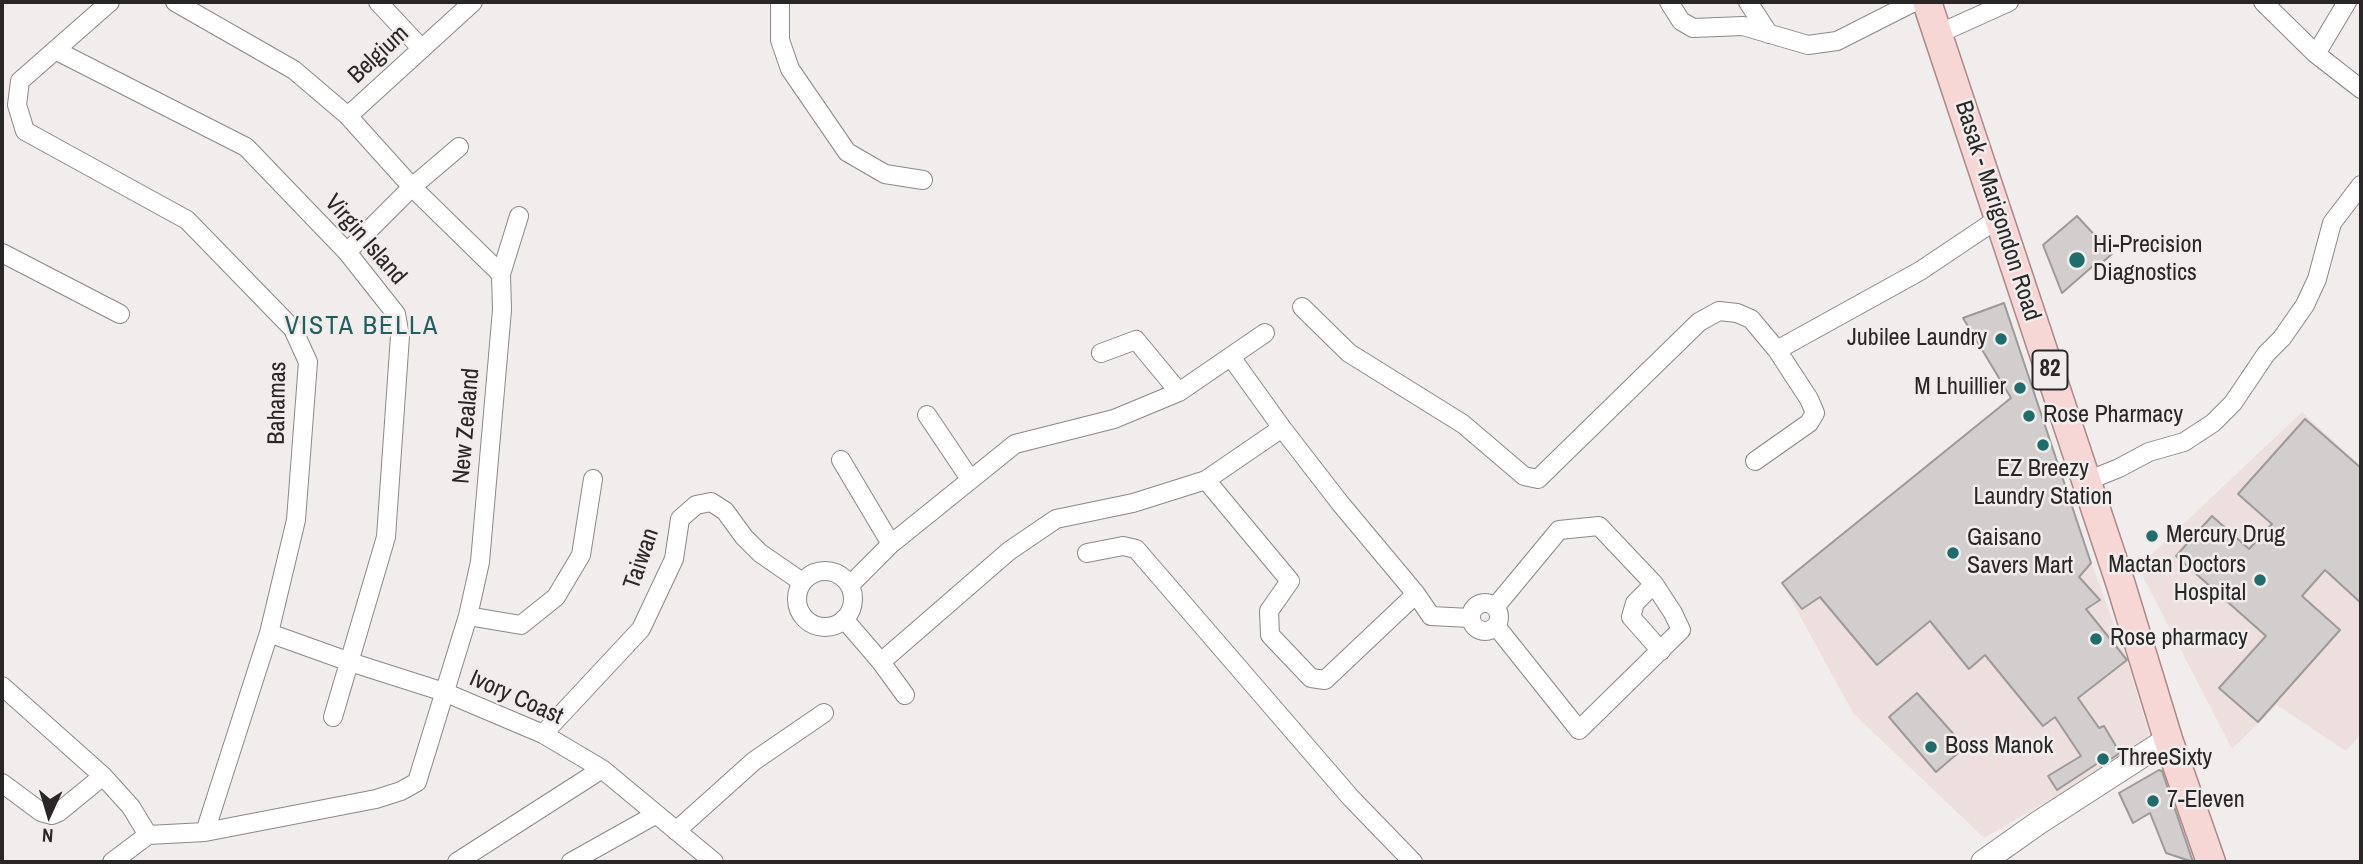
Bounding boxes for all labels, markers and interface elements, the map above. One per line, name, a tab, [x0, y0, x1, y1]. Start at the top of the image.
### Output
street label: Belgium	[343, 20, 415, 90]
street label: Basak - Marigondon Road	[1948, 97, 2046, 325]
street label: Virgin Island	[318, 189, 412, 291]
place label: Hi-Precision Diagnostics	[2093, 232, 2202, 288]
marker: Hi-Precision Diagnostics	[2067, 250, 2087, 270]
district label: VISTA BELLA	[286, 311, 438, 343]
place label: Jubilee Laundry	[1847, 325, 1987, 353]
marker: Jubilee Laundry	[1993, 331, 2009, 347]
road number: 82	[2032, 350, 2068, 390]
street label: Bahamas	[263, 361, 293, 445]
street label: New Zealand	[448, 367, 486, 485]
place label: M Lhuillier	[1914, 374, 2006, 402]
marker: M Lhuillier	[2012, 380, 2028, 396]
place label: Rose Pharmacy	[2043, 402, 2183, 430]
marker: Rose Pharmacy	[2021, 408, 2037, 424]
marker: EZ Breezy Laundry Station	[2035, 437, 2051, 453]
place label: EZ Breezy Laundry Station	[1974, 456, 2112, 512]
place label: Mercury Drug	[2166, 522, 2285, 550]
street label: Taiwan	[618, 525, 666, 593]
place label: Gaisano Savers Mart	[1967, 525, 2073, 581]
marker: Mercury Drug	[2144, 528, 2160, 544]
marker: Gaisano Savers Mart	[1945, 545, 1961, 561]
place label: Mactan Doctors Hospital	[2108, 552, 2246, 608]
marker: Mactan Doctors Hospital	[2252, 572, 2268, 588]
place label: Rose pharmacy	[2110, 625, 2248, 653]
marker: Rose pharmacy	[2088, 631, 2104, 647]
street label: Ivory Coast	[465, 665, 567, 731]
place label: Boss Manok	[1945, 733, 2053, 761]
marker: Boss Manok	[1923, 739, 1939, 755]
place label: ThreeSixty	[2117, 745, 2212, 773]
marker: ThreeSixty	[2095, 751, 2111, 767]
north arrow	[14, 780, 84, 850]
place label: 7-Eleven	[2167, 787, 2245, 815]
marker: 7-Eleven	[2145, 793, 2161, 809]
text: N	[41, 823, 54, 849]

